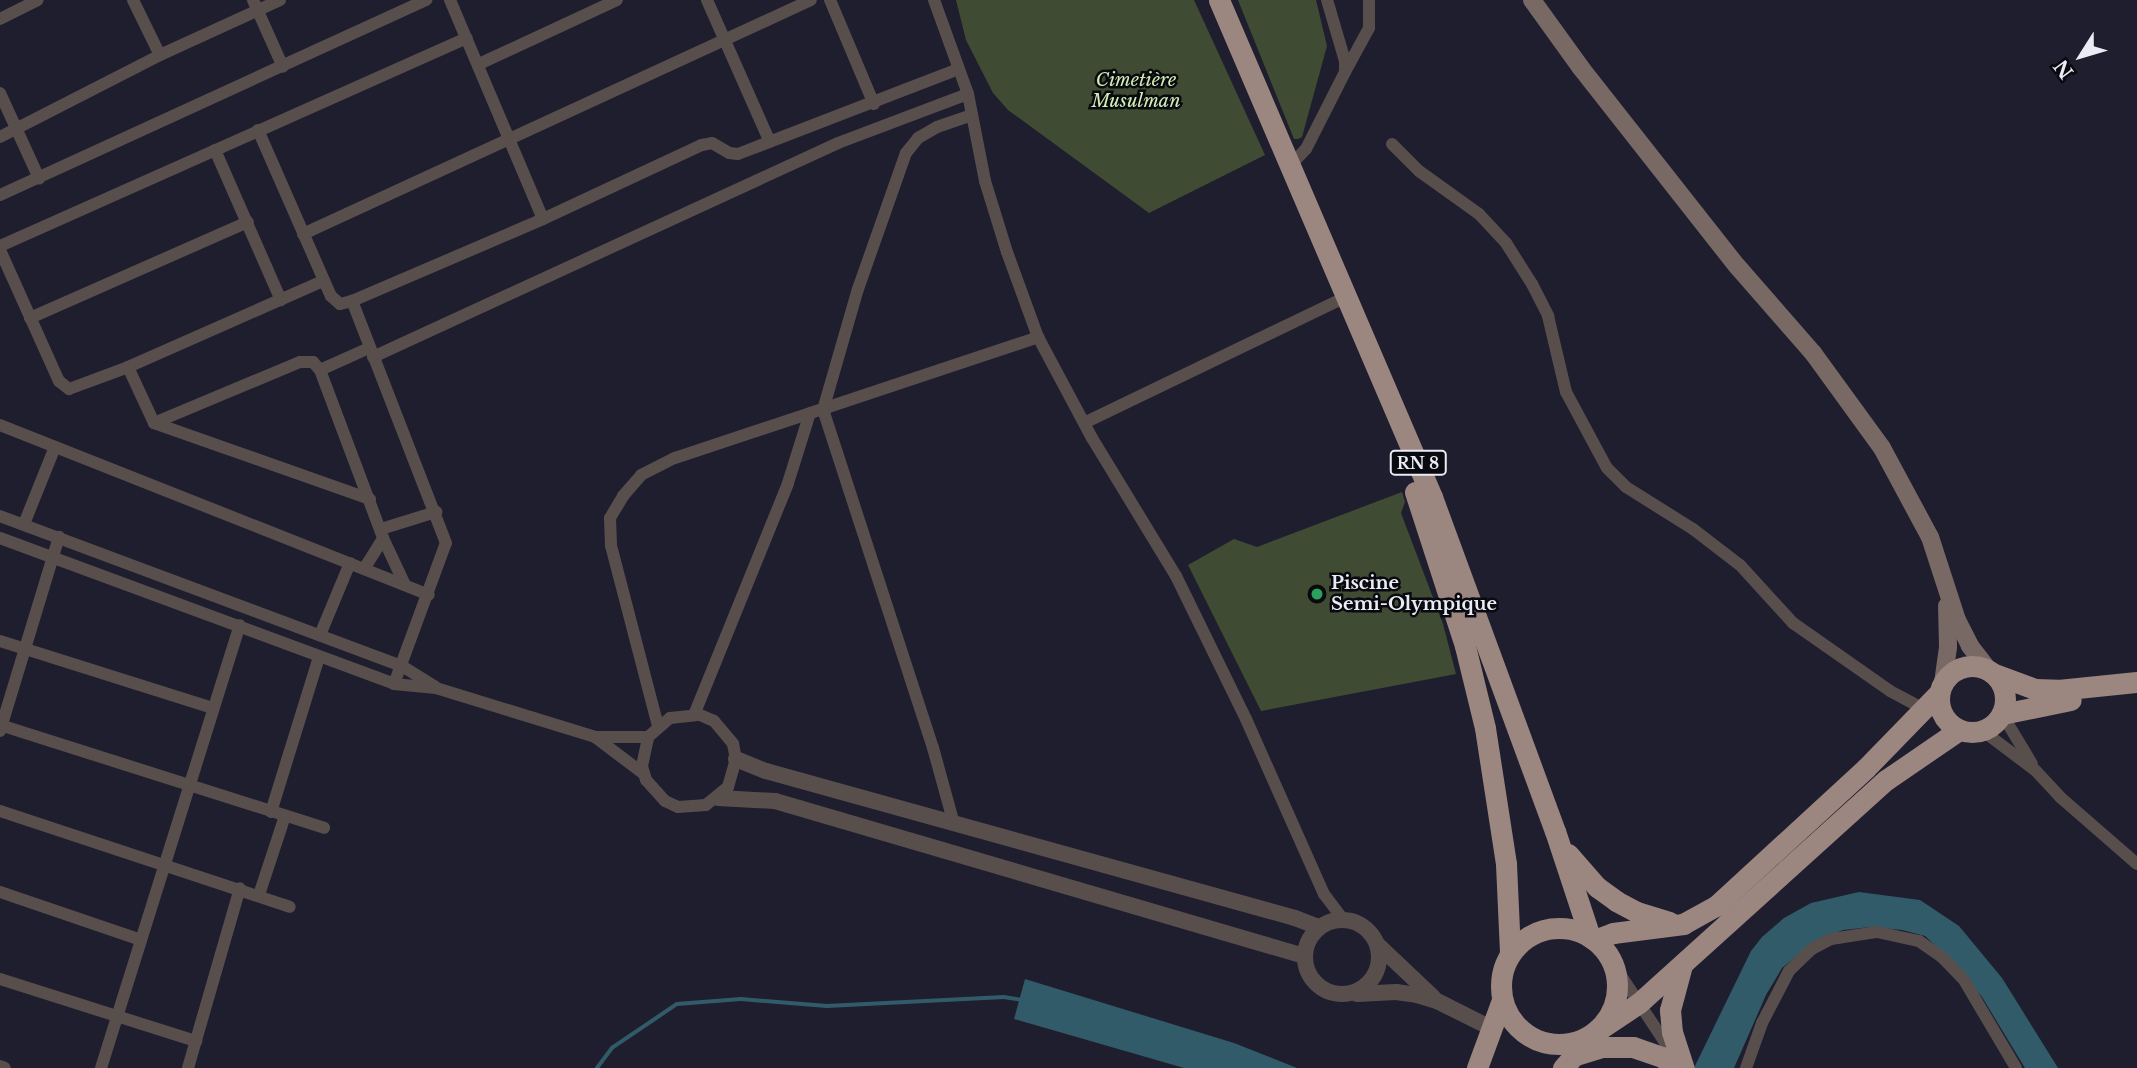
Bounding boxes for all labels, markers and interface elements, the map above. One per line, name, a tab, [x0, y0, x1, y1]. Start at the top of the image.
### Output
north arrow	[2046, 21, 2116, 91]
text: N	[2049, 55, 2078, 83]
park label: Cimetière Musulman	[1092, 70, 1180, 112]
road number: RN 8	[1388, 450, 1448, 476]
place label: Piscine Semi-Olympique	[1331, 573, 1497, 616]
marker: Piscine Semi-Olympique	[1309, 586, 1325, 602]

